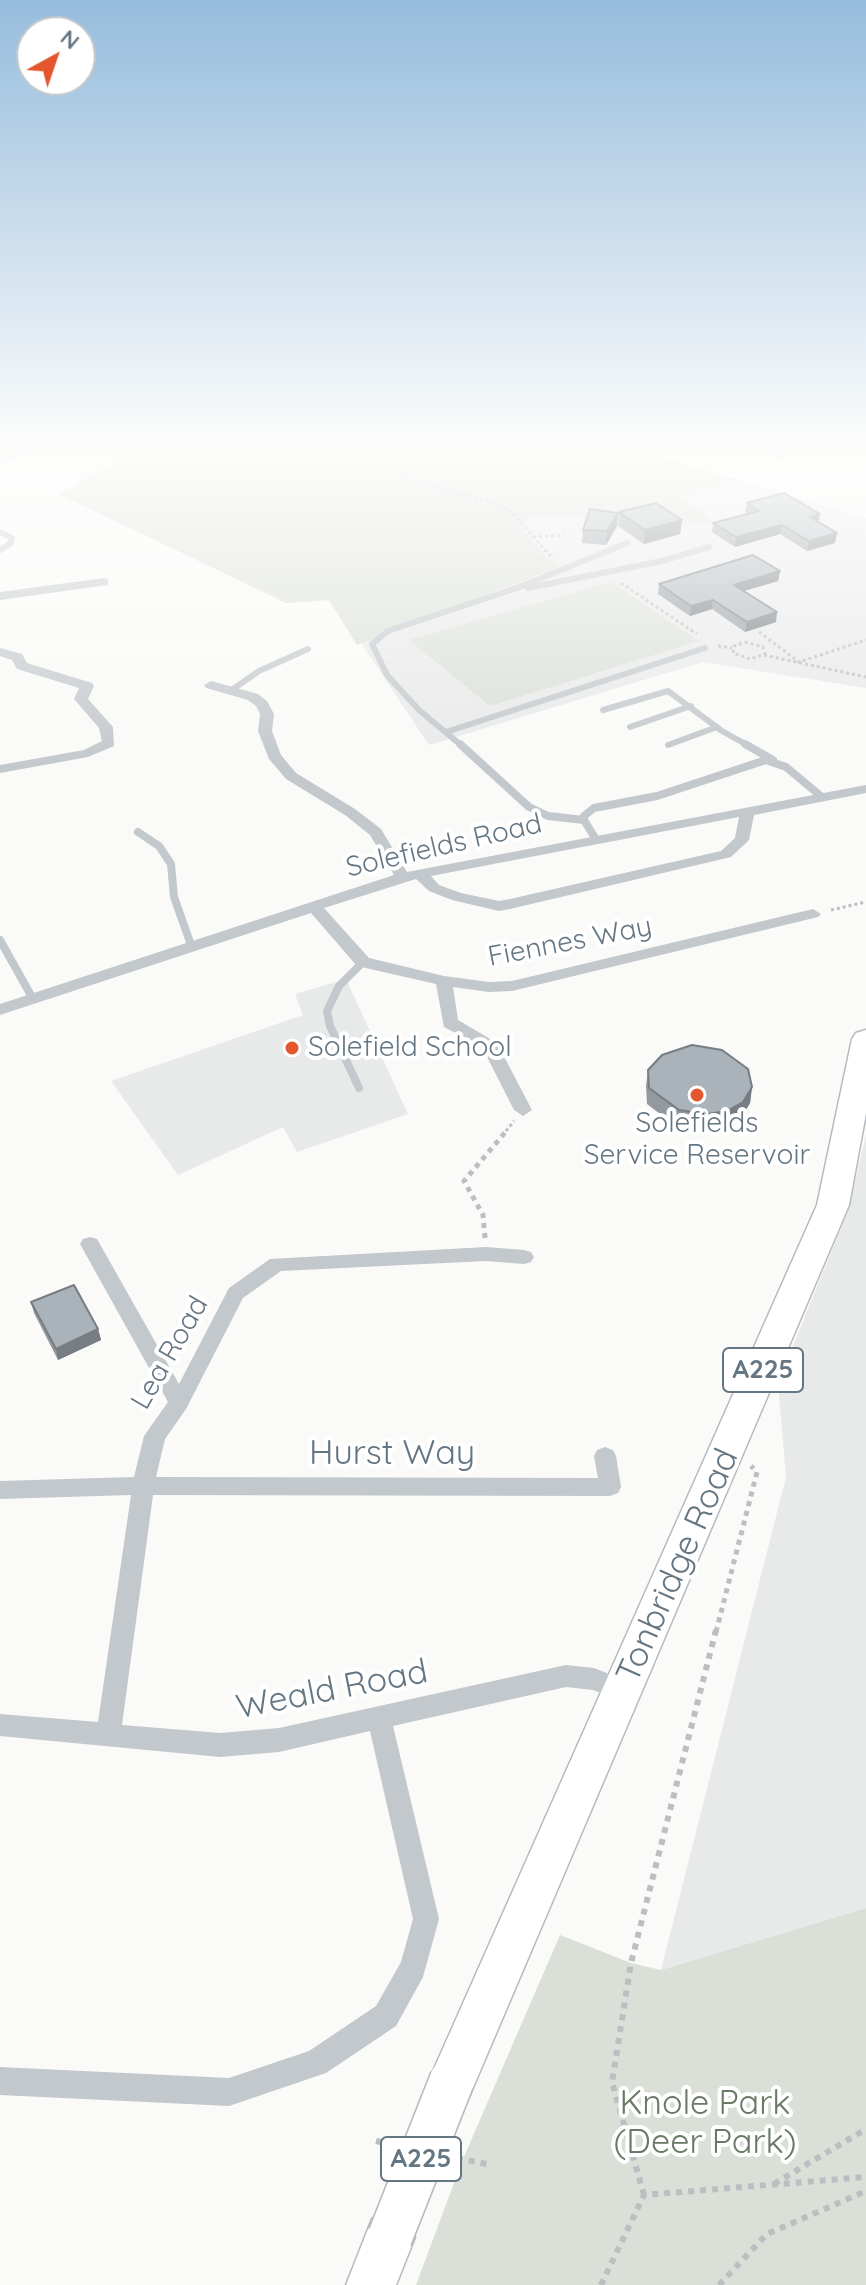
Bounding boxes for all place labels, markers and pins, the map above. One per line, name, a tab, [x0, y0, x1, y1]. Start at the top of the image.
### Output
place label: Solefield School	[308, 1031, 512, 1065]
marker: Solefield School	[283, 1039, 301, 1057]
marker: Solefields Service Reservoir	[688, 1086, 706, 1104]
place label: Solefields Service Reservoir	[584, 1107, 810, 1173]

